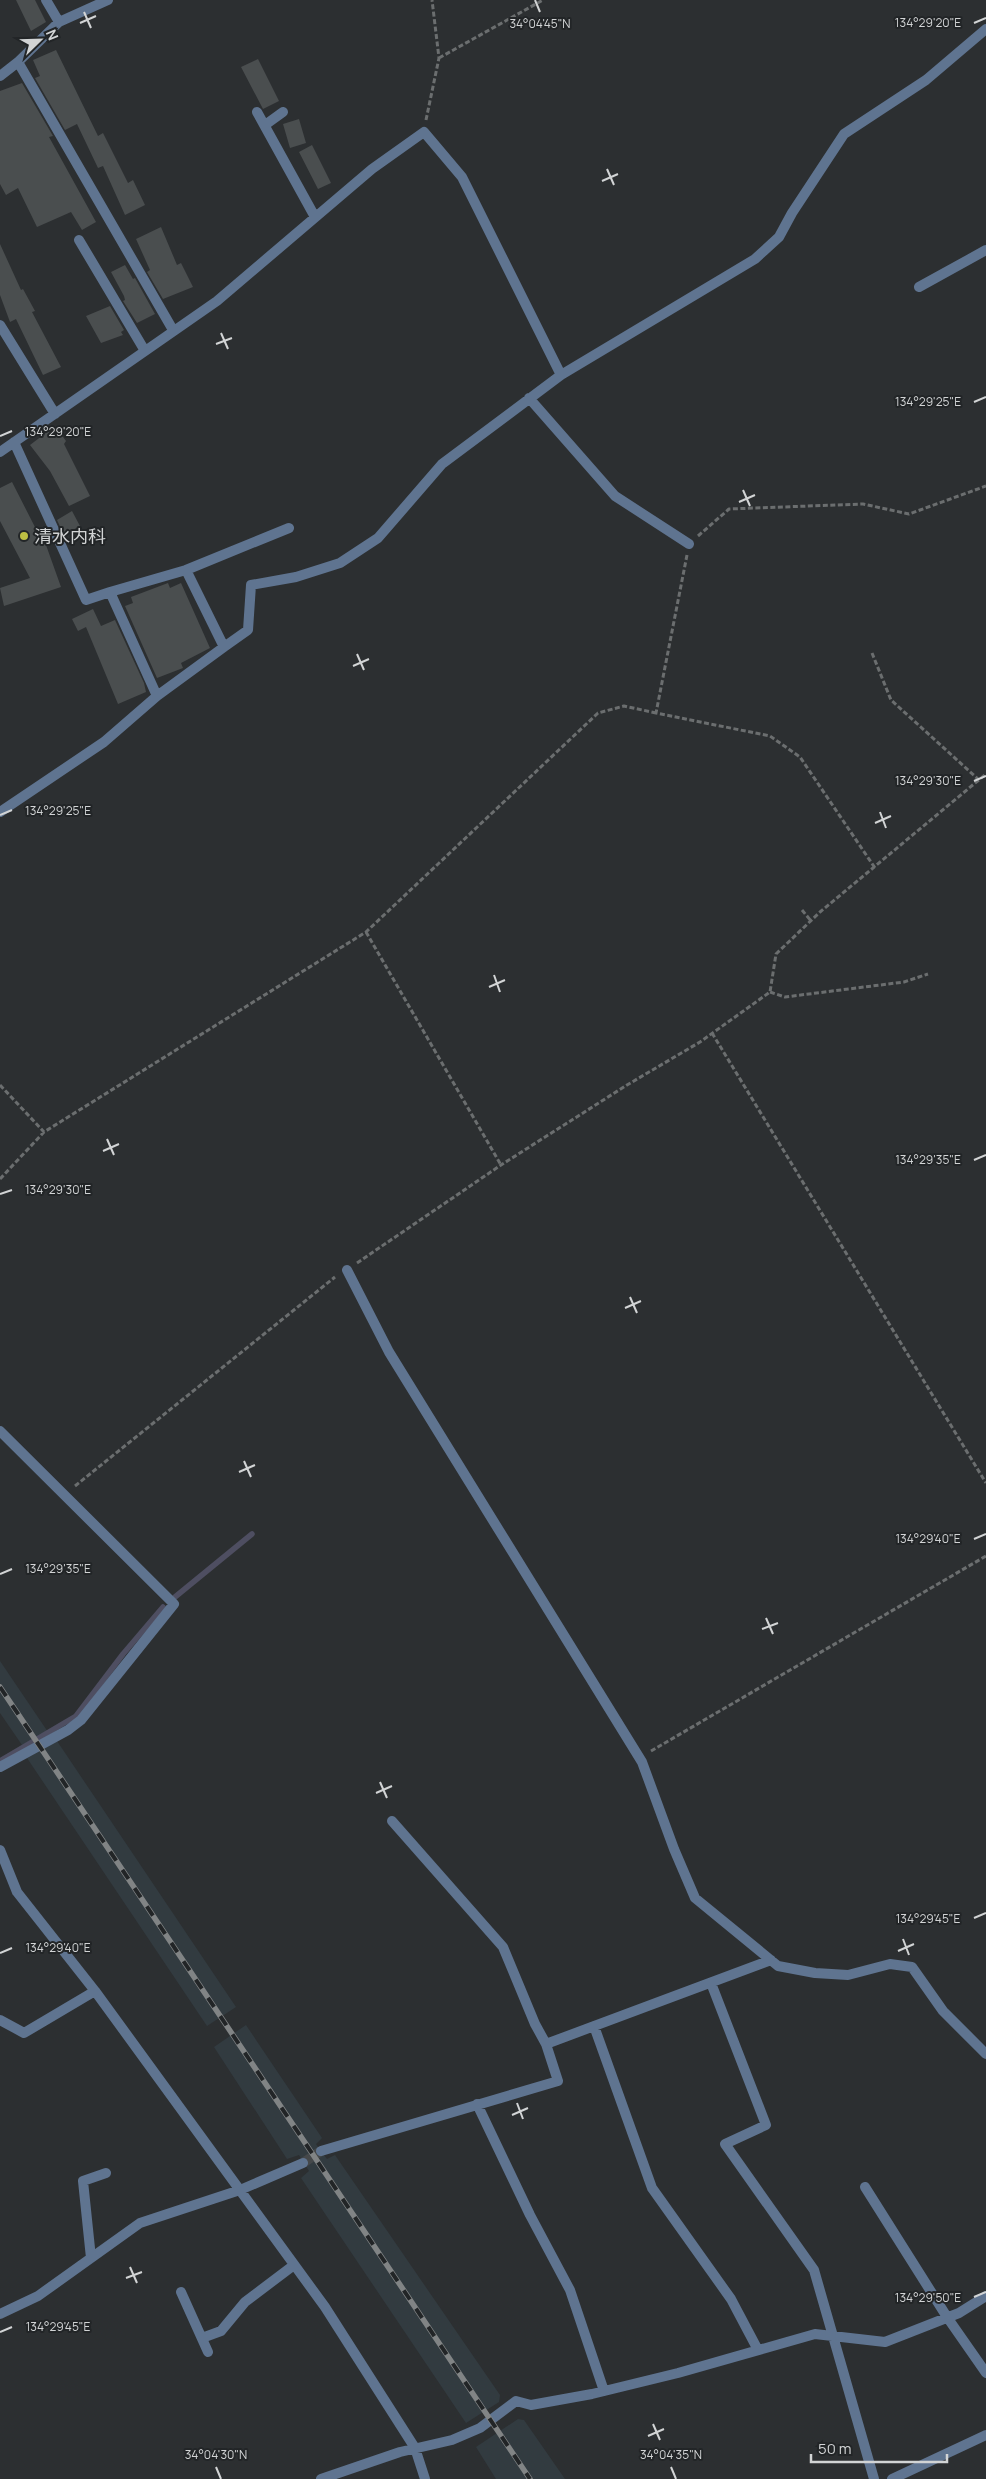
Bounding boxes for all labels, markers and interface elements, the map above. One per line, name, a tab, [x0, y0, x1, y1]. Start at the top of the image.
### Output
text: 134°29'20"E	[895, 14, 961, 31]
north arrow	[15, 15, 65, 65]
text: 34°04'45"N	[509, 15, 571, 32]
text: N	[42, 26, 63, 43]
text: 134°29'25"E	[895, 393, 961, 410]
text: 134°29'20"E	[25, 423, 91, 440]
place label: 清水内科	[34, 524, 106, 548]
marker: 清水内科	[18, 530, 30, 542]
text: 134°29'30"E	[895, 772, 961, 789]
text: 134°29'25"E	[25, 802, 91, 819]
text: 134°29'35"E	[895, 1151, 961, 1168]
text: 134°29'30"E	[25, 1181, 91, 1198]
text: 134°29'40"E	[895, 1530, 961, 1547]
text: 134°29'35"E	[25, 1560, 91, 1577]
text: 134°29'45"E	[896, 1910, 961, 1927]
text: 134°29'40"E	[25, 1939, 91, 1956]
text: 134°29'50"E	[895, 2289, 961, 2306]
text: 134°29'45"E	[26, 2318, 91, 2335]
scale bar	[811, 2432, 947, 2464]
text: 50 m	[818, 2438, 852, 2459]
text: 34°04'30"N	[185, 2446, 247, 2463]
text: 34°04'35"N	[640, 2446, 702, 2463]

